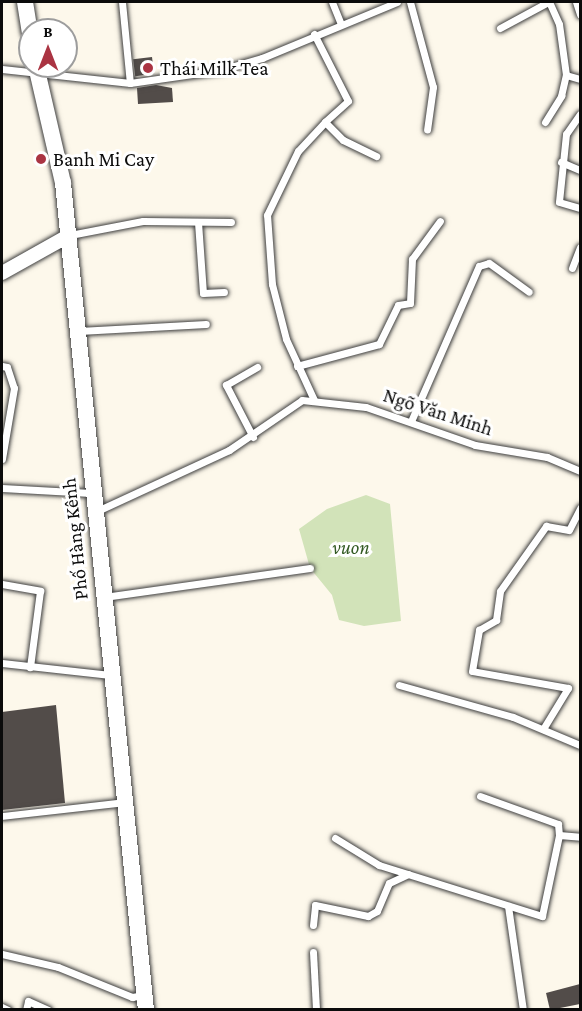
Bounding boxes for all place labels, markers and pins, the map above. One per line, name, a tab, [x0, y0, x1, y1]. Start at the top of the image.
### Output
place label: Thái Milk Tea	[160, 56, 268, 80]
marker: Thái Milk Tea	[141, 61, 155, 75]
place label: Banh Mi Cay	[53, 147, 154, 171]
marker: Banh Mi Cay	[34, 152, 48, 166]

